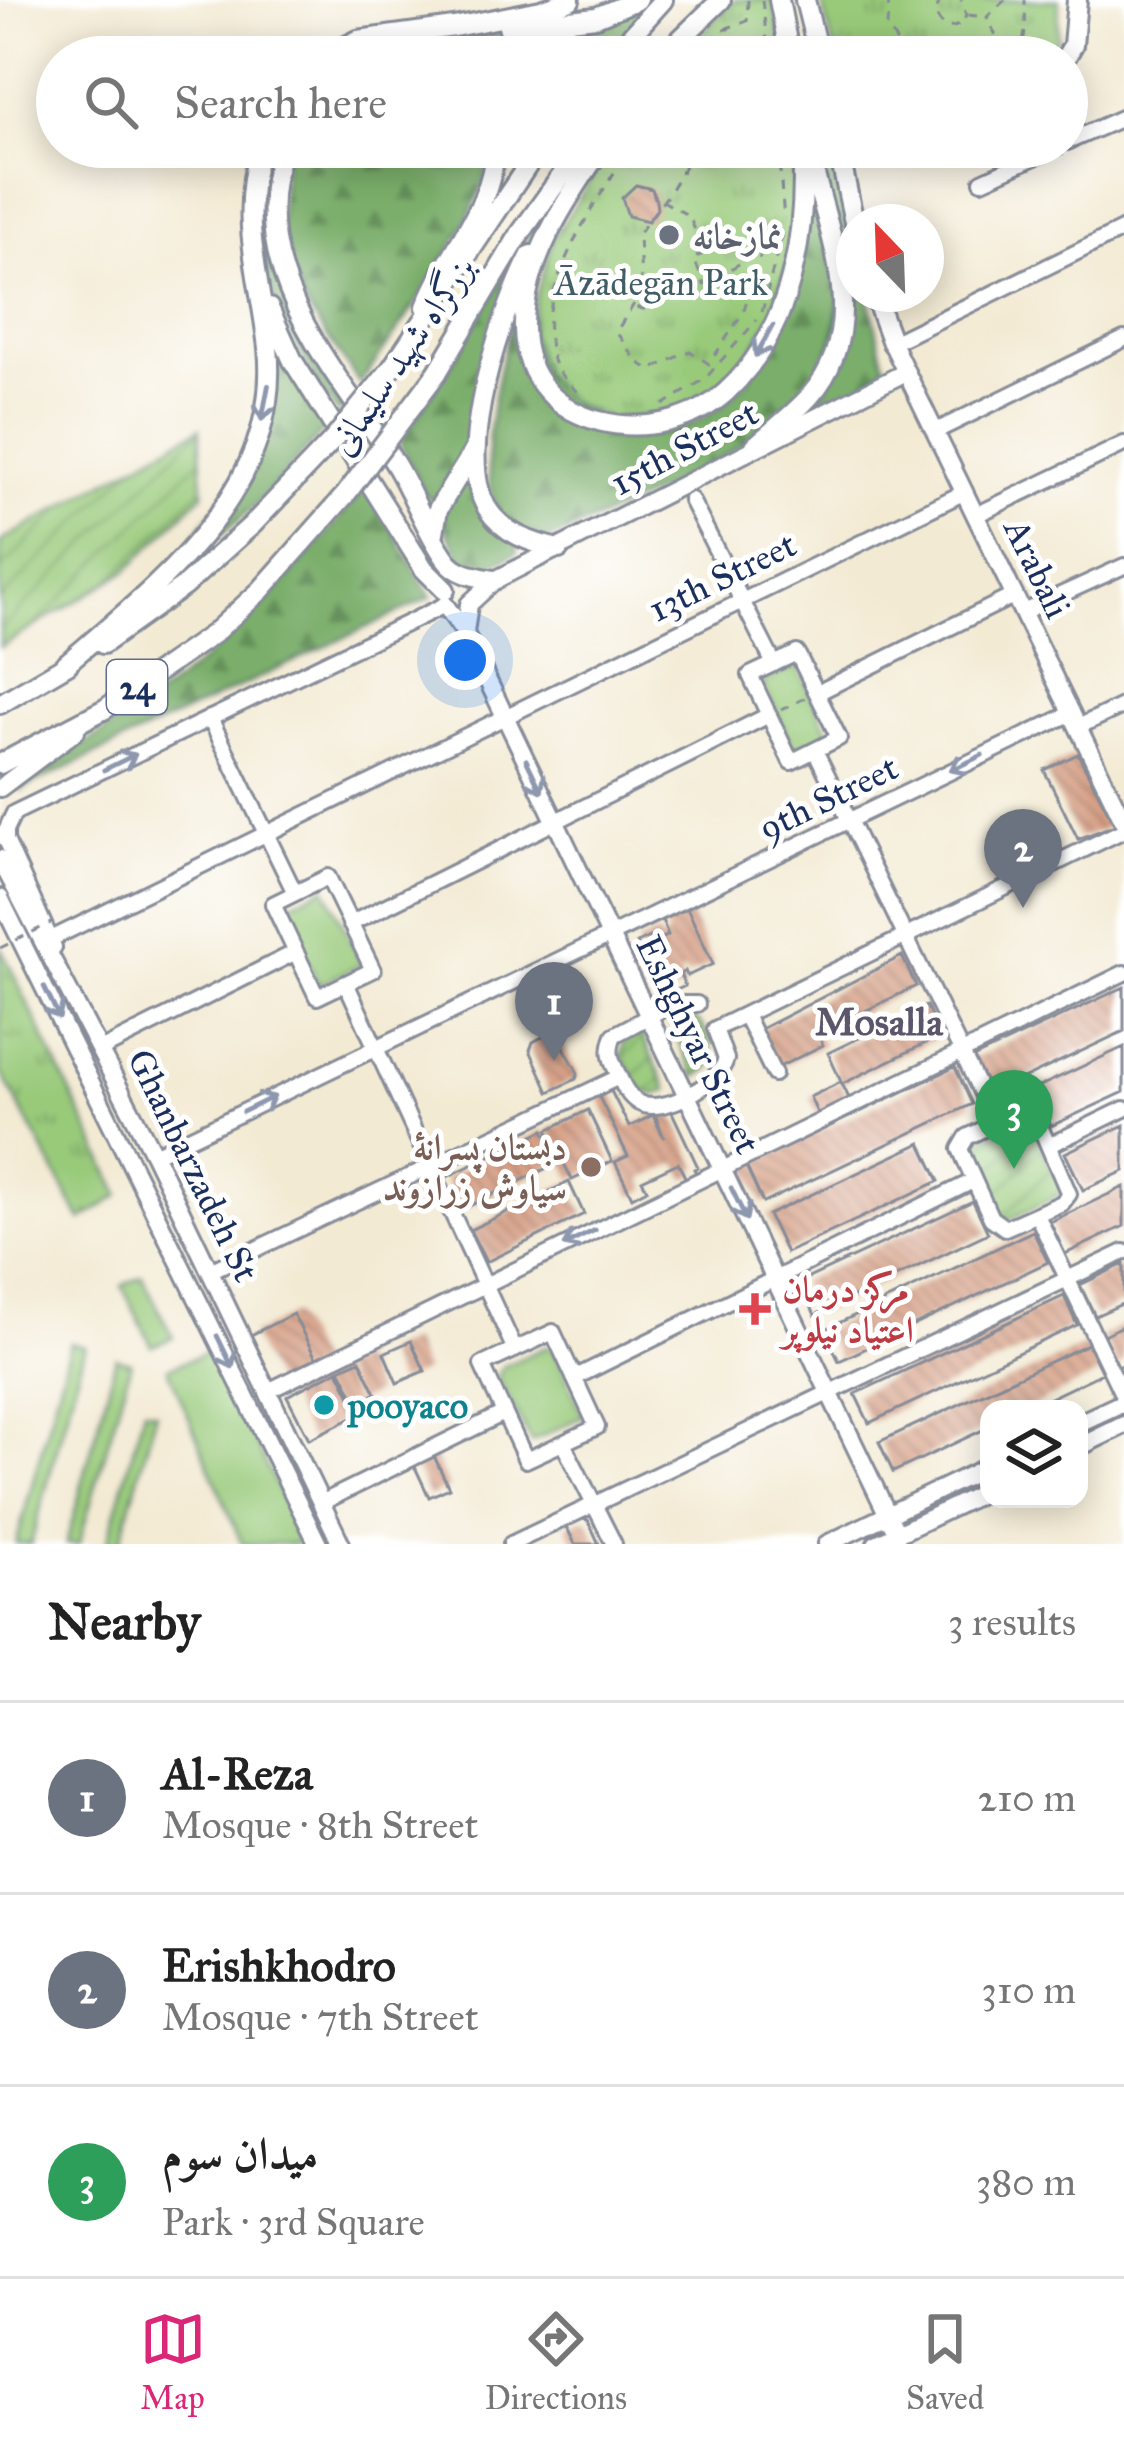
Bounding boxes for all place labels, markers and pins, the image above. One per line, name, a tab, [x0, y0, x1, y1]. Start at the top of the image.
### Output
place label: نمازخانه	[693, 214, 782, 258]
marker: نمازخانه	[656, 222, 682, 248]
pin: 2	[984, 809, 1062, 908]
pin: 1	[515, 962, 593, 1061]
pin: 3	[975, 1070, 1053, 1169]
place label: دبستان پسرانهٔ سیاوش زرازوند	[383, 1125, 567, 1210]
marker: دبستان پسرانهٔ سیاوش زرازوند	[578, 1154, 604, 1180]
place label: مرکز درمان اعتیاد نیلوپر	[778, 1267, 914, 1354]
marker: مرکز درمان اعتیاد نیلوپر	[739, 1293, 771, 1325]
place label: pooyaco	[346, 1384, 468, 1428]
marker: pooyaco	[311, 1392, 337, 1418]

